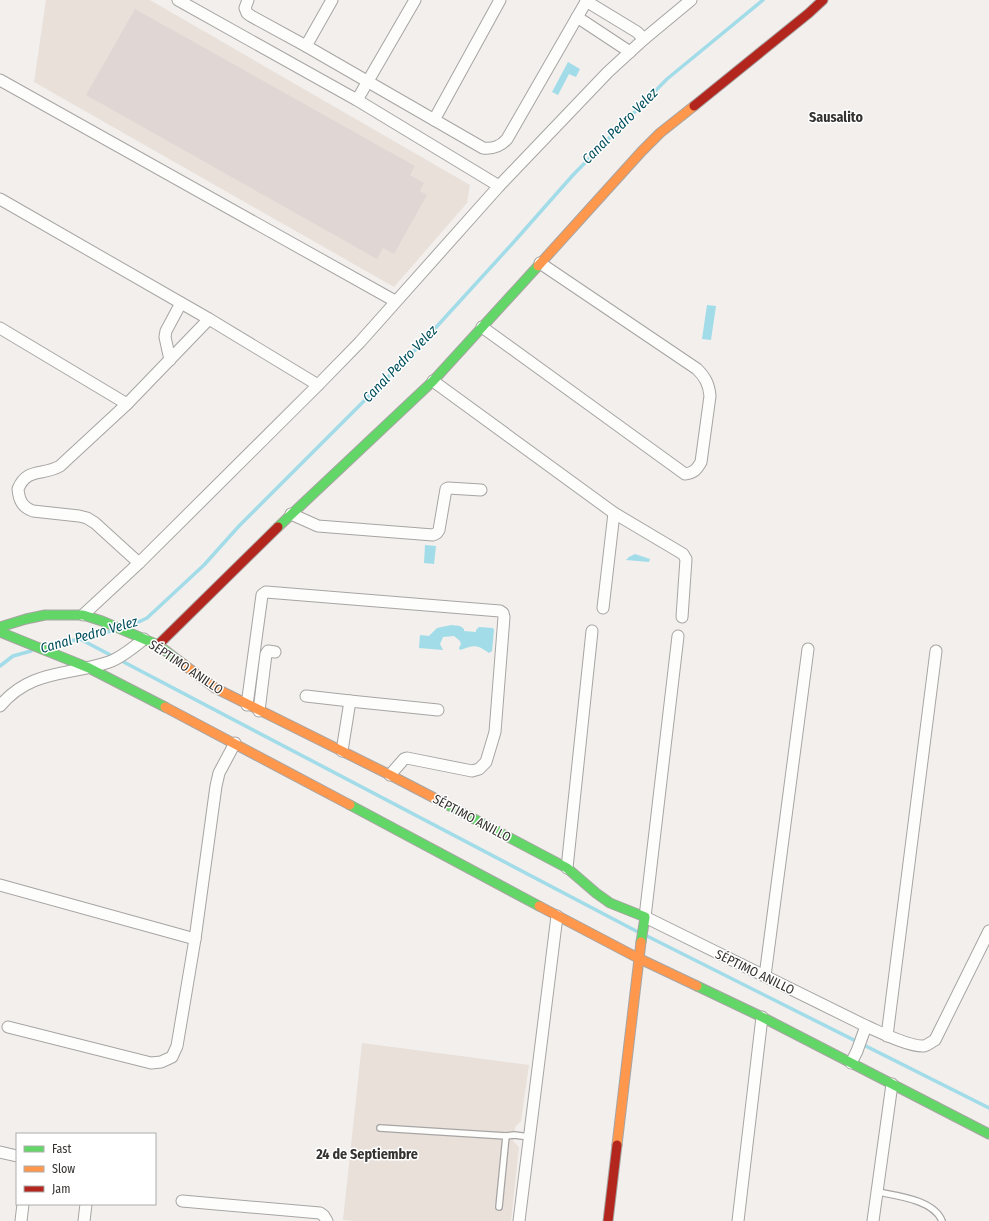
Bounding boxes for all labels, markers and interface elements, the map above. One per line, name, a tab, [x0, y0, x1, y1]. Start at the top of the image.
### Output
water label: Canal Pedro Velez	[579, 84, 662, 167]
district label: Sausalito	[809, 109, 864, 126]
water label: Canal Pedro Velez	[359, 322, 441, 406]
water label: Canal Pedro Velez	[38, 613, 140, 657]
street label: SÉPTIMO ANILLO	[146, 637, 226, 697]
street label: SÉPTIMO ANILLO	[430, 791, 514, 845]
street label: SÉPTIMO ANILLO	[713, 946, 797, 998]
legend	[16, 1133, 156, 1205]
text: Fast	[52, 1142, 71, 1156]
district label: 24 de Septiembre	[315, 1146, 418, 1163]
text: Slow	[52, 1162, 75, 1176]
text: Jam	[52, 1182, 70, 1196]

